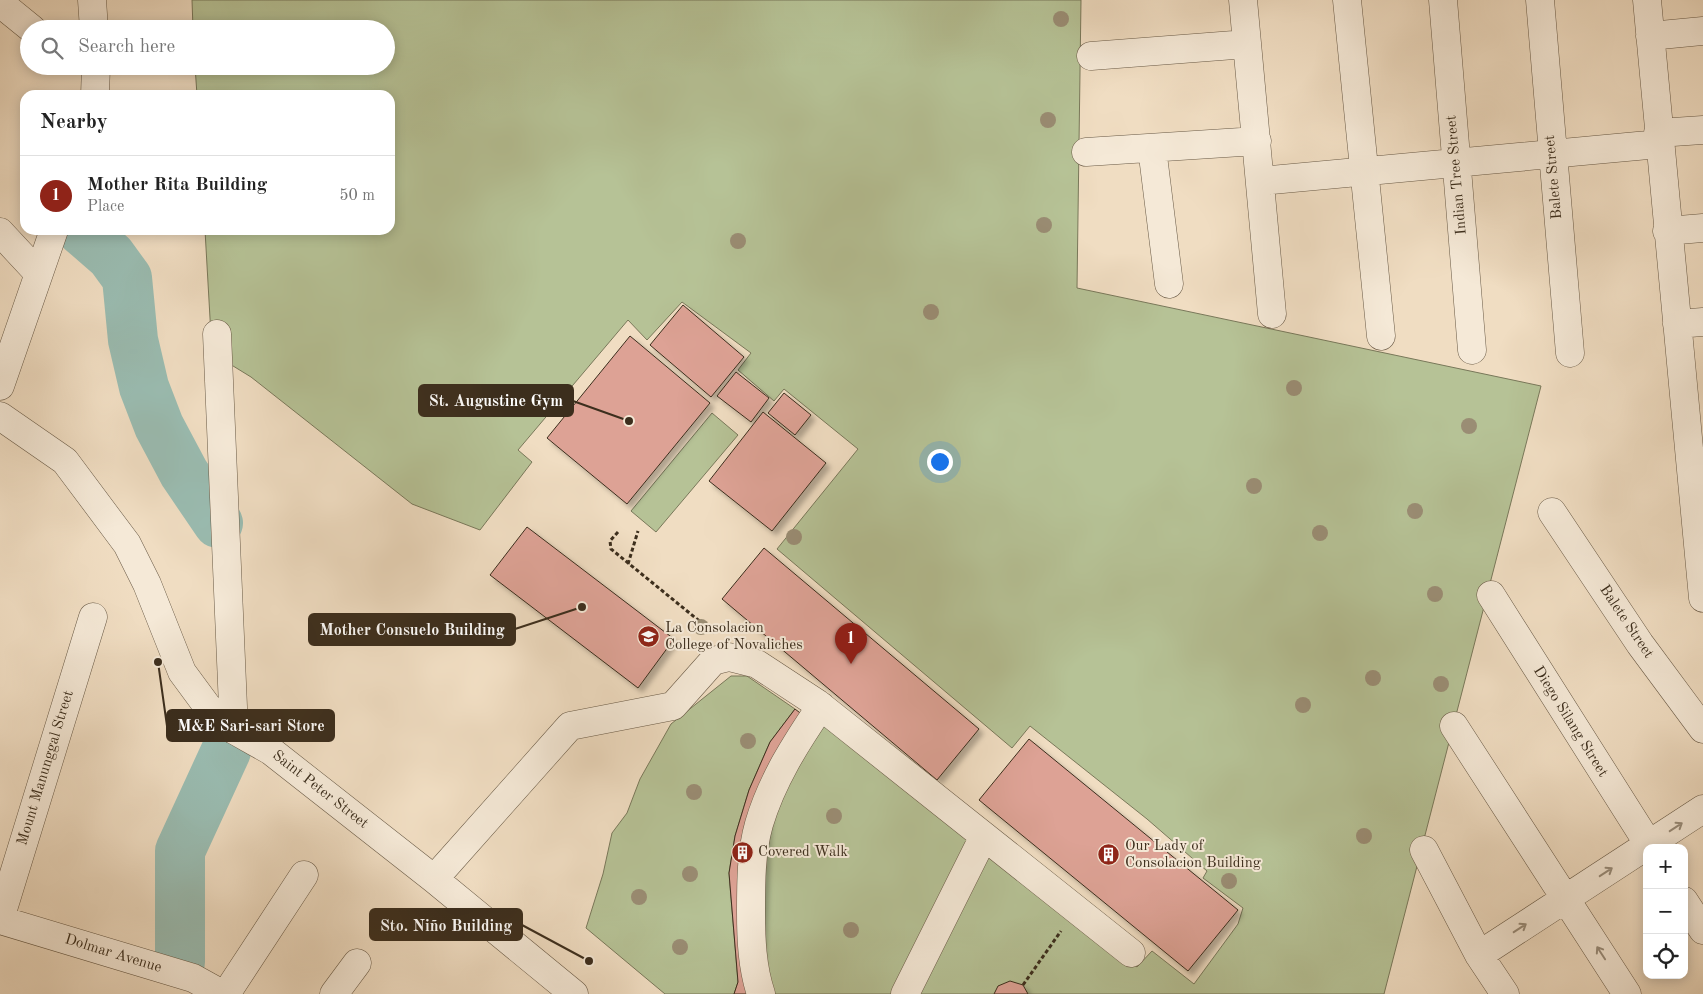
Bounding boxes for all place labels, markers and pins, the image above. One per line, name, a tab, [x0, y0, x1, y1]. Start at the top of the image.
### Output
callout: St. Augustine Gym	[419, 385, 573, 416]
callout: Mother Consuelo Building	[309, 614, 515, 645]
place label: La Consolacion College of Novaliches	[665, 621, 803, 653]
pin: 1	[835, 623, 867, 664]
school or university icon: La Consolacion College of Novaliches	[637, 625, 661, 649]
callout: M&E Sari-sari Store	[167, 710, 334, 741]
place label: Our Lady of Consolacion Building	[1125, 839, 1261, 871]
building icon: Covered Walk	[730, 840, 754, 864]
building icon: Our Lady of Consolacion Building	[1097, 843, 1121, 867]
place label: Covered Walk	[758, 845, 848, 860]
callout: Sto. Niño Building	[370, 909, 522, 940]

